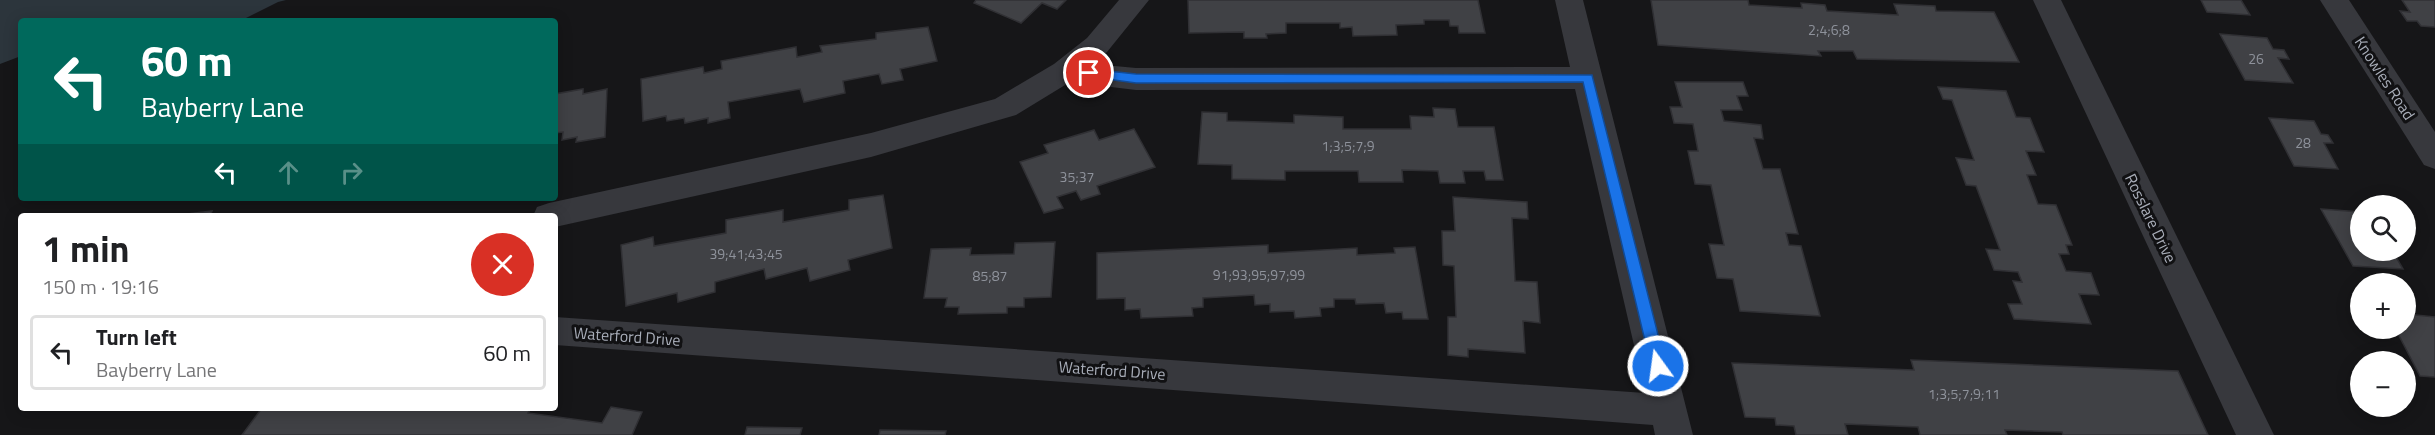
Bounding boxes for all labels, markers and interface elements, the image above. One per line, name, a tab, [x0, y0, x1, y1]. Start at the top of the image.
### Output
house number: 2;4;6;8	[1808, 19, 1850, 40]
text: 60 m	[141, 28, 233, 92]
street label: Knowles Road	[2349, 31, 2421, 125]
icon: left	[42, 42, 120, 120]
pin	[1063, 47, 1114, 98]
house number: 26	[2248, 48, 2264, 69]
icon: arrive	[1072, 56, 1105, 89]
text: Bayberry Lane	[141, 86, 304, 127]
house number: 28	[2295, 132, 2311, 153]
house number: 1;3;5;7;9	[1321, 135, 1375, 156]
icon: left	[209, 156, 242, 189]
icon: ahead	[272, 156, 305, 189]
icon: right	[335, 156, 368, 189]
house number: 35;37	[1060, 166, 1094, 187]
street label: Rosslare Drive	[2119, 169, 2183, 267]
map controls	[2350, 195, 2416, 417]
button: search	[2350, 195, 2416, 261]
text: 1 min	[42, 221, 129, 276]
button: close	[471, 233, 534, 296]
house number: 39;41;43;45	[709, 243, 783, 264]
house number: 91;93;95;97;99	[1213, 264, 1305, 285]
house number: 85;87	[973, 265, 1007, 286]
text: 150 m · 19:16	[42, 271, 159, 302]
button: +	[2350, 273, 2416, 339]
text: Turn left	[96, 320, 177, 354]
street label: Waterford Drive	[573, 320, 681, 352]
position arrow	[1626, 334, 1690, 398]
icon: left	[45, 336, 78, 369]
text: 60 m	[483, 336, 531, 370]
button: −	[2350, 351, 2416, 417]
text: Bayberry Lane	[96, 354, 217, 385]
street label: Waterford Drive	[1058, 354, 1166, 386]
house number: 1;3;5;7;9;11	[1928, 383, 2000, 404]

